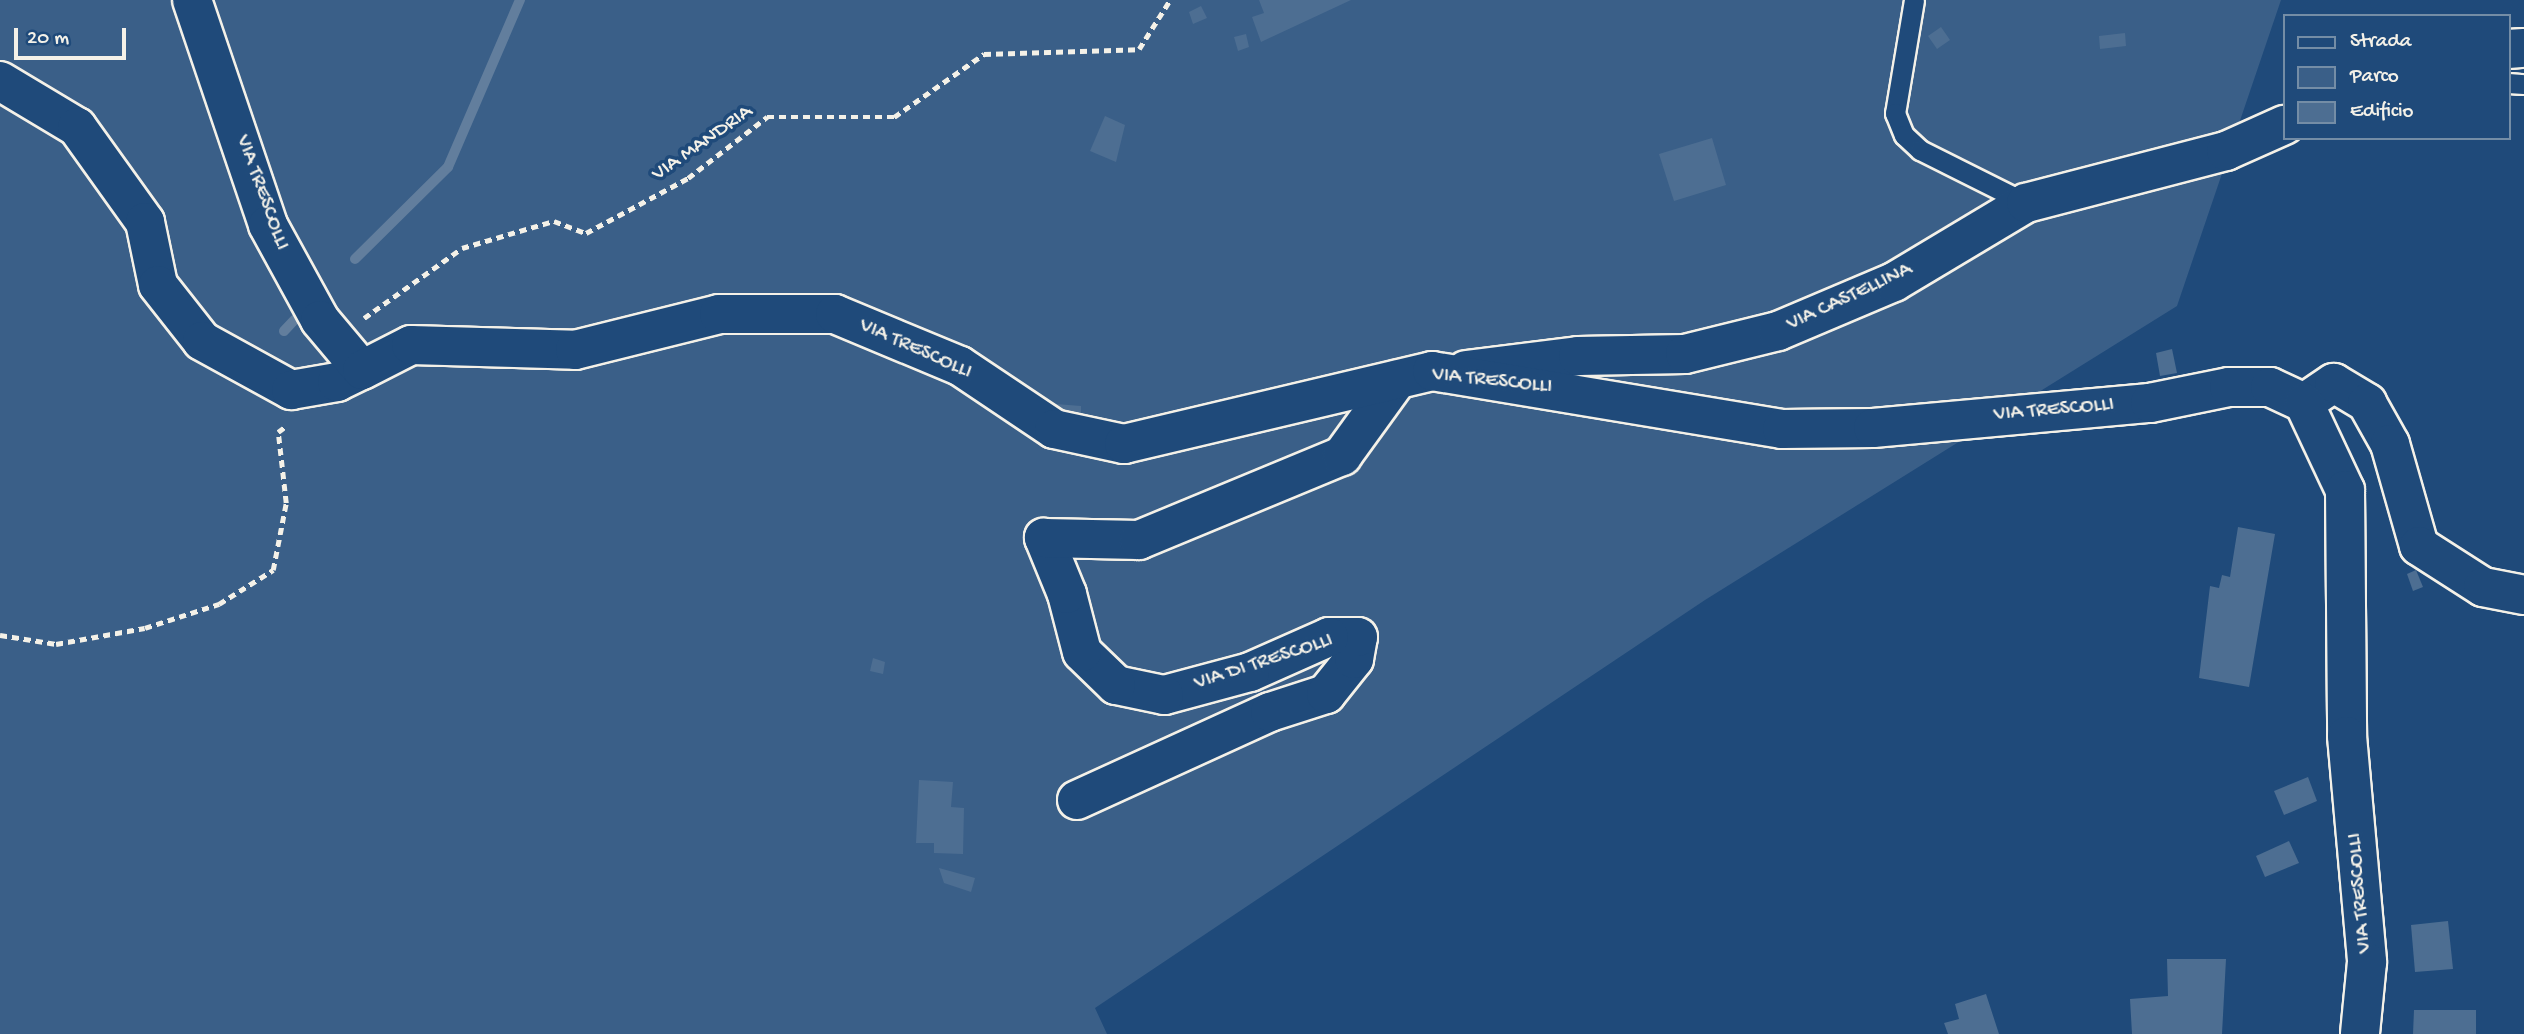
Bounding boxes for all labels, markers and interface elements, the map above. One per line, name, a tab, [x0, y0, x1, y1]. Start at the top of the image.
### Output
scale bar	[18, 14, 130, 58]
legend	[2282, 14, 2510, 140]
text: 20 m	[27, 27, 69, 52]
text: Strada	[2350, 30, 2411, 55]
text: Parco	[2350, 65, 2399, 90]
street label: VIA MANDRIA	[648, 100, 758, 188]
text: Edificio	[2350, 100, 2414, 125]
street label: VIA TRESCOLLI	[229, 132, 293, 254]
street label: VIA CASTELLINA	[1783, 258, 1917, 338]
street label: VIA TRESCOLLI	[855, 314, 975, 386]
street label: VIA TRESCOLLI	[1431, 363, 1553, 401]
street label: VIA TRESCOLLI	[1993, 393, 2115, 429]
street label: VIA DI TRESCOLLI	[1192, 629, 1336, 697]
street label: VIA TRESCOLLI	[2343, 832, 2379, 954]

